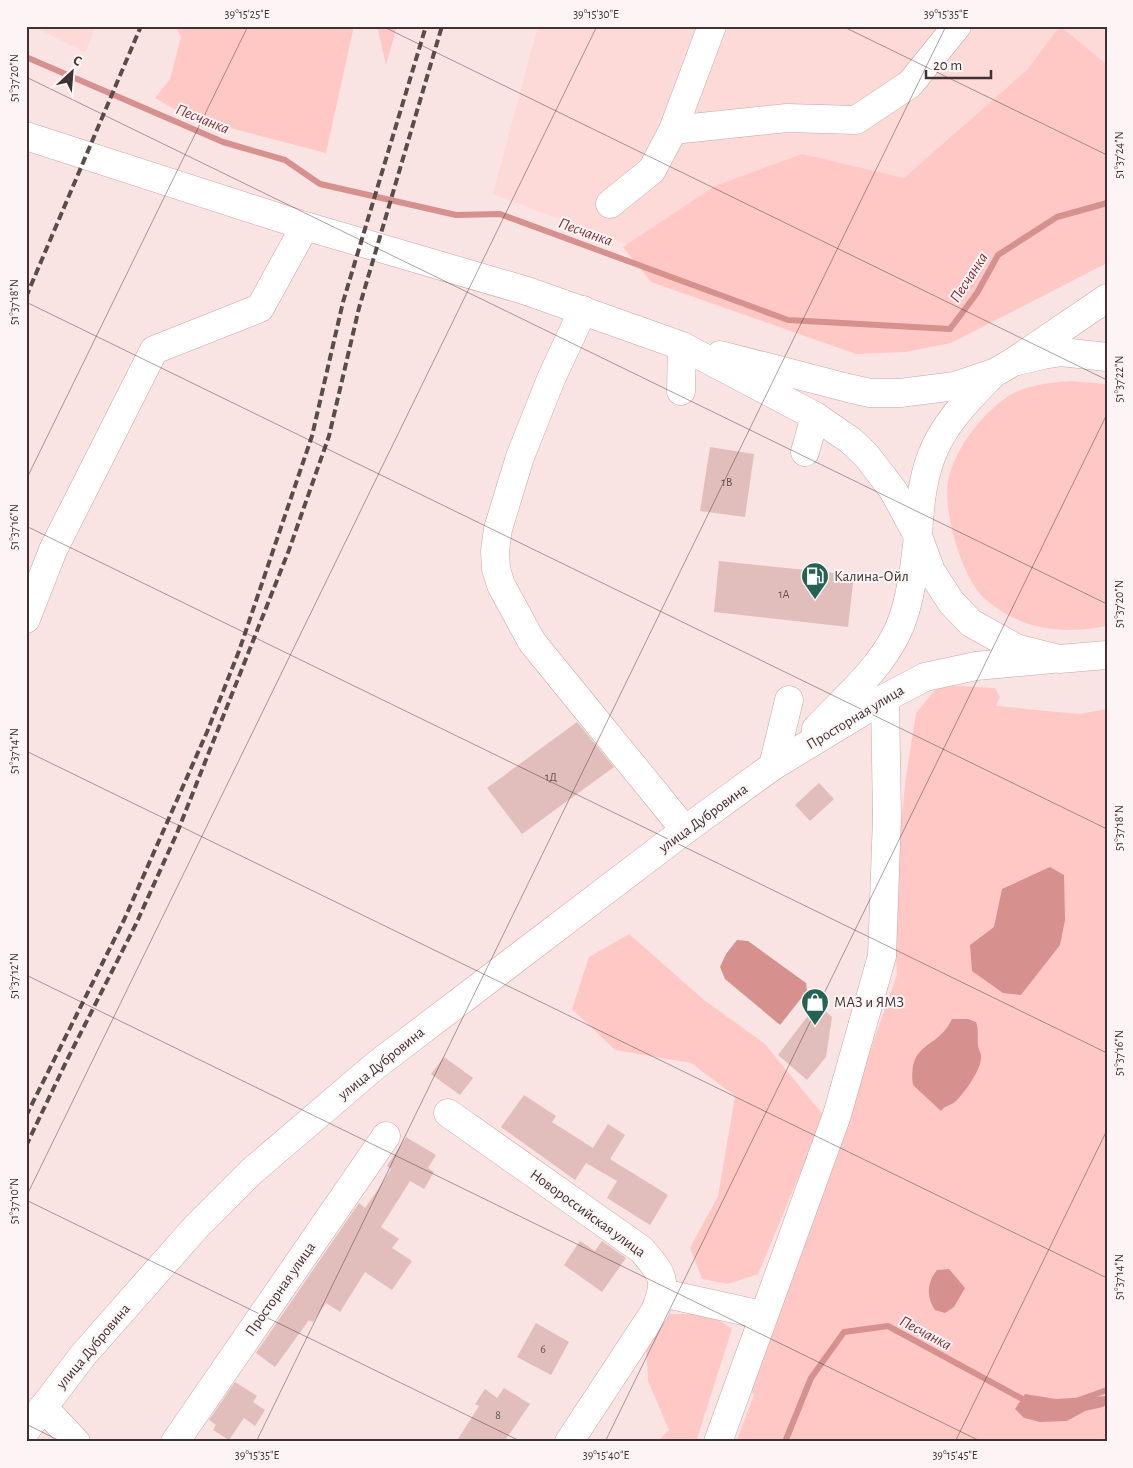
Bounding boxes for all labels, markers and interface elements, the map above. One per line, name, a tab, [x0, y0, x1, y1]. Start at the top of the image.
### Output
text: 39°15'25"E	[225, 8, 270, 20]
text: 39°15'30"E	[573, 8, 619, 20]
text: 39°15'35"E	[924, 8, 968, 20]
north arrow	[48, 48, 98, 98]
scale bar	[926, 48, 990, 80]
text: С	[71, 53, 84, 69]
text: 51°37'20"N	[8, 54, 20, 102]
text: 20 m	[933, 58, 962, 73]
water label: Песчанка	[174, 101, 232, 137]
text: 51°37'24"N	[1113, 131, 1125, 179]
water label: Песчанка	[557, 215, 615, 249]
water label: Песчанка	[947, 250, 991, 305]
text: 51°37'18"N	[8, 279, 20, 325]
text: 51°37'22"N	[1113, 355, 1125, 403]
house number: 1В	[722, 476, 733, 488]
text: 51°37'16"N	[8, 504, 20, 550]
fuel station icon: Калина-Ойл	[800, 561, 830, 600]
place label: Калина-Ойл	[834, 569, 909, 584]
text: 51°37'20"N	[1113, 580, 1125, 628]
house number: 1А	[778, 588, 790, 600]
street label: Просторная улица	[804, 682, 907, 752]
text: 51°37'14"N	[8, 728, 20, 774]
house number: 1Д	[545, 771, 557, 783]
street label: улица Дубровина	[655, 781, 751, 856]
text: 51°37'18"N	[1113, 805, 1125, 851]
text: 51°37'12"N	[8, 953, 20, 999]
shop icon: МАЗ и ЯМЗ	[800, 987, 830, 1026]
place label: МАЗ и ЯМЗ	[834, 995, 904, 1010]
street label: улица Дубровина	[335, 1024, 427, 1103]
text: 51°37'16"N	[1113, 1030, 1125, 1076]
street label: Новороссийская улица	[527, 1167, 648, 1260]
text: 51°37'10"N	[8, 1178, 20, 1224]
street label: Просторная улица	[242, 1239, 318, 1339]
text: 51°37'14"N	[1113, 1254, 1125, 1300]
street label: улица Дубровина	[53, 1301, 133, 1392]
water label: Песчанка	[897, 1313, 954, 1353]
house number: 6	[540, 1343, 546, 1355]
house number: 8	[495, 1409, 501, 1421]
text: 39°15'35"E	[235, 1449, 279, 1461]
text: 39°15'40"E	[583, 1449, 629, 1461]
text: 39°15'45"E	[932, 1449, 978, 1461]

